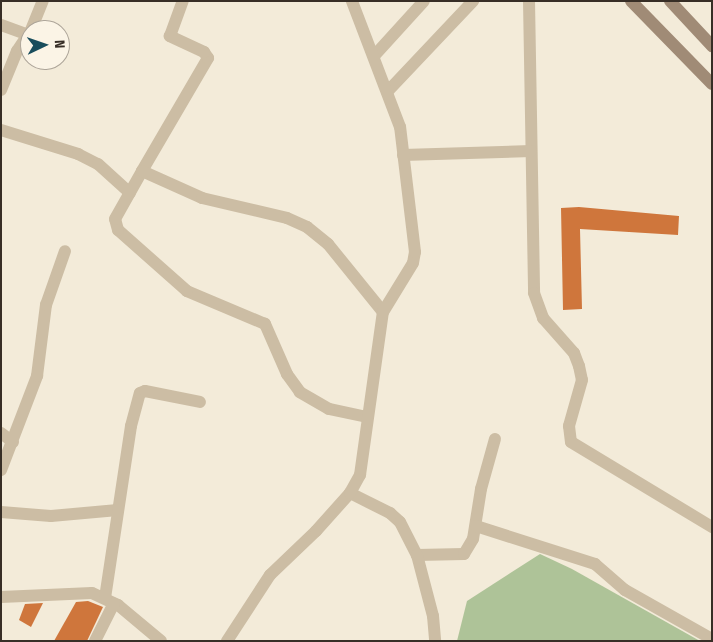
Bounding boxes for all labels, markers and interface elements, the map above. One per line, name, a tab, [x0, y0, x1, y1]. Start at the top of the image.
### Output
north arrow	[20, 20, 70, 70]
text: N	[51, 40, 68, 49]

